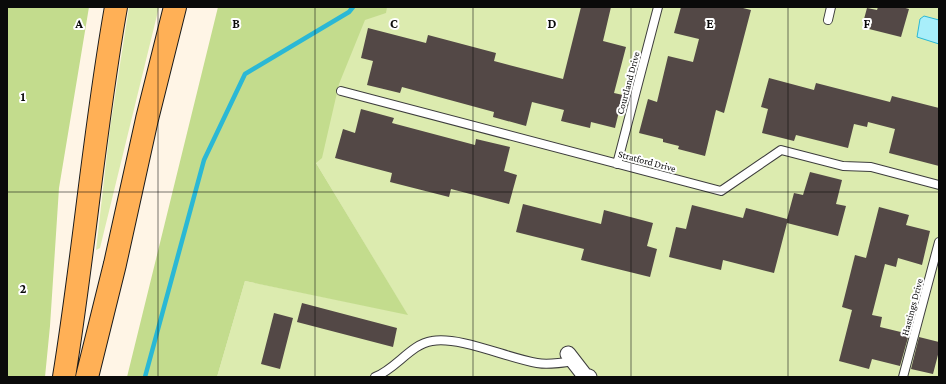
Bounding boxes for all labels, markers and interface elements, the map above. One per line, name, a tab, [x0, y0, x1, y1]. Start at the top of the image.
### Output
text: A	[74, 16, 83, 31]
text: B	[232, 16, 240, 31]
text: C	[390, 16, 398, 31]
text: D	[548, 16, 557, 31]
text: E	[706, 16, 714, 31]
text: F	[864, 16, 871, 31]
street label: Courtland Drive	[614, 50, 642, 116]
text: 1	[21, 89, 26, 104]
street label: Stratford Drive	[617, 148, 678, 174]
street label: Hastings Drive	[899, 277, 925, 337]
text: 2	[20, 281, 27, 296]

